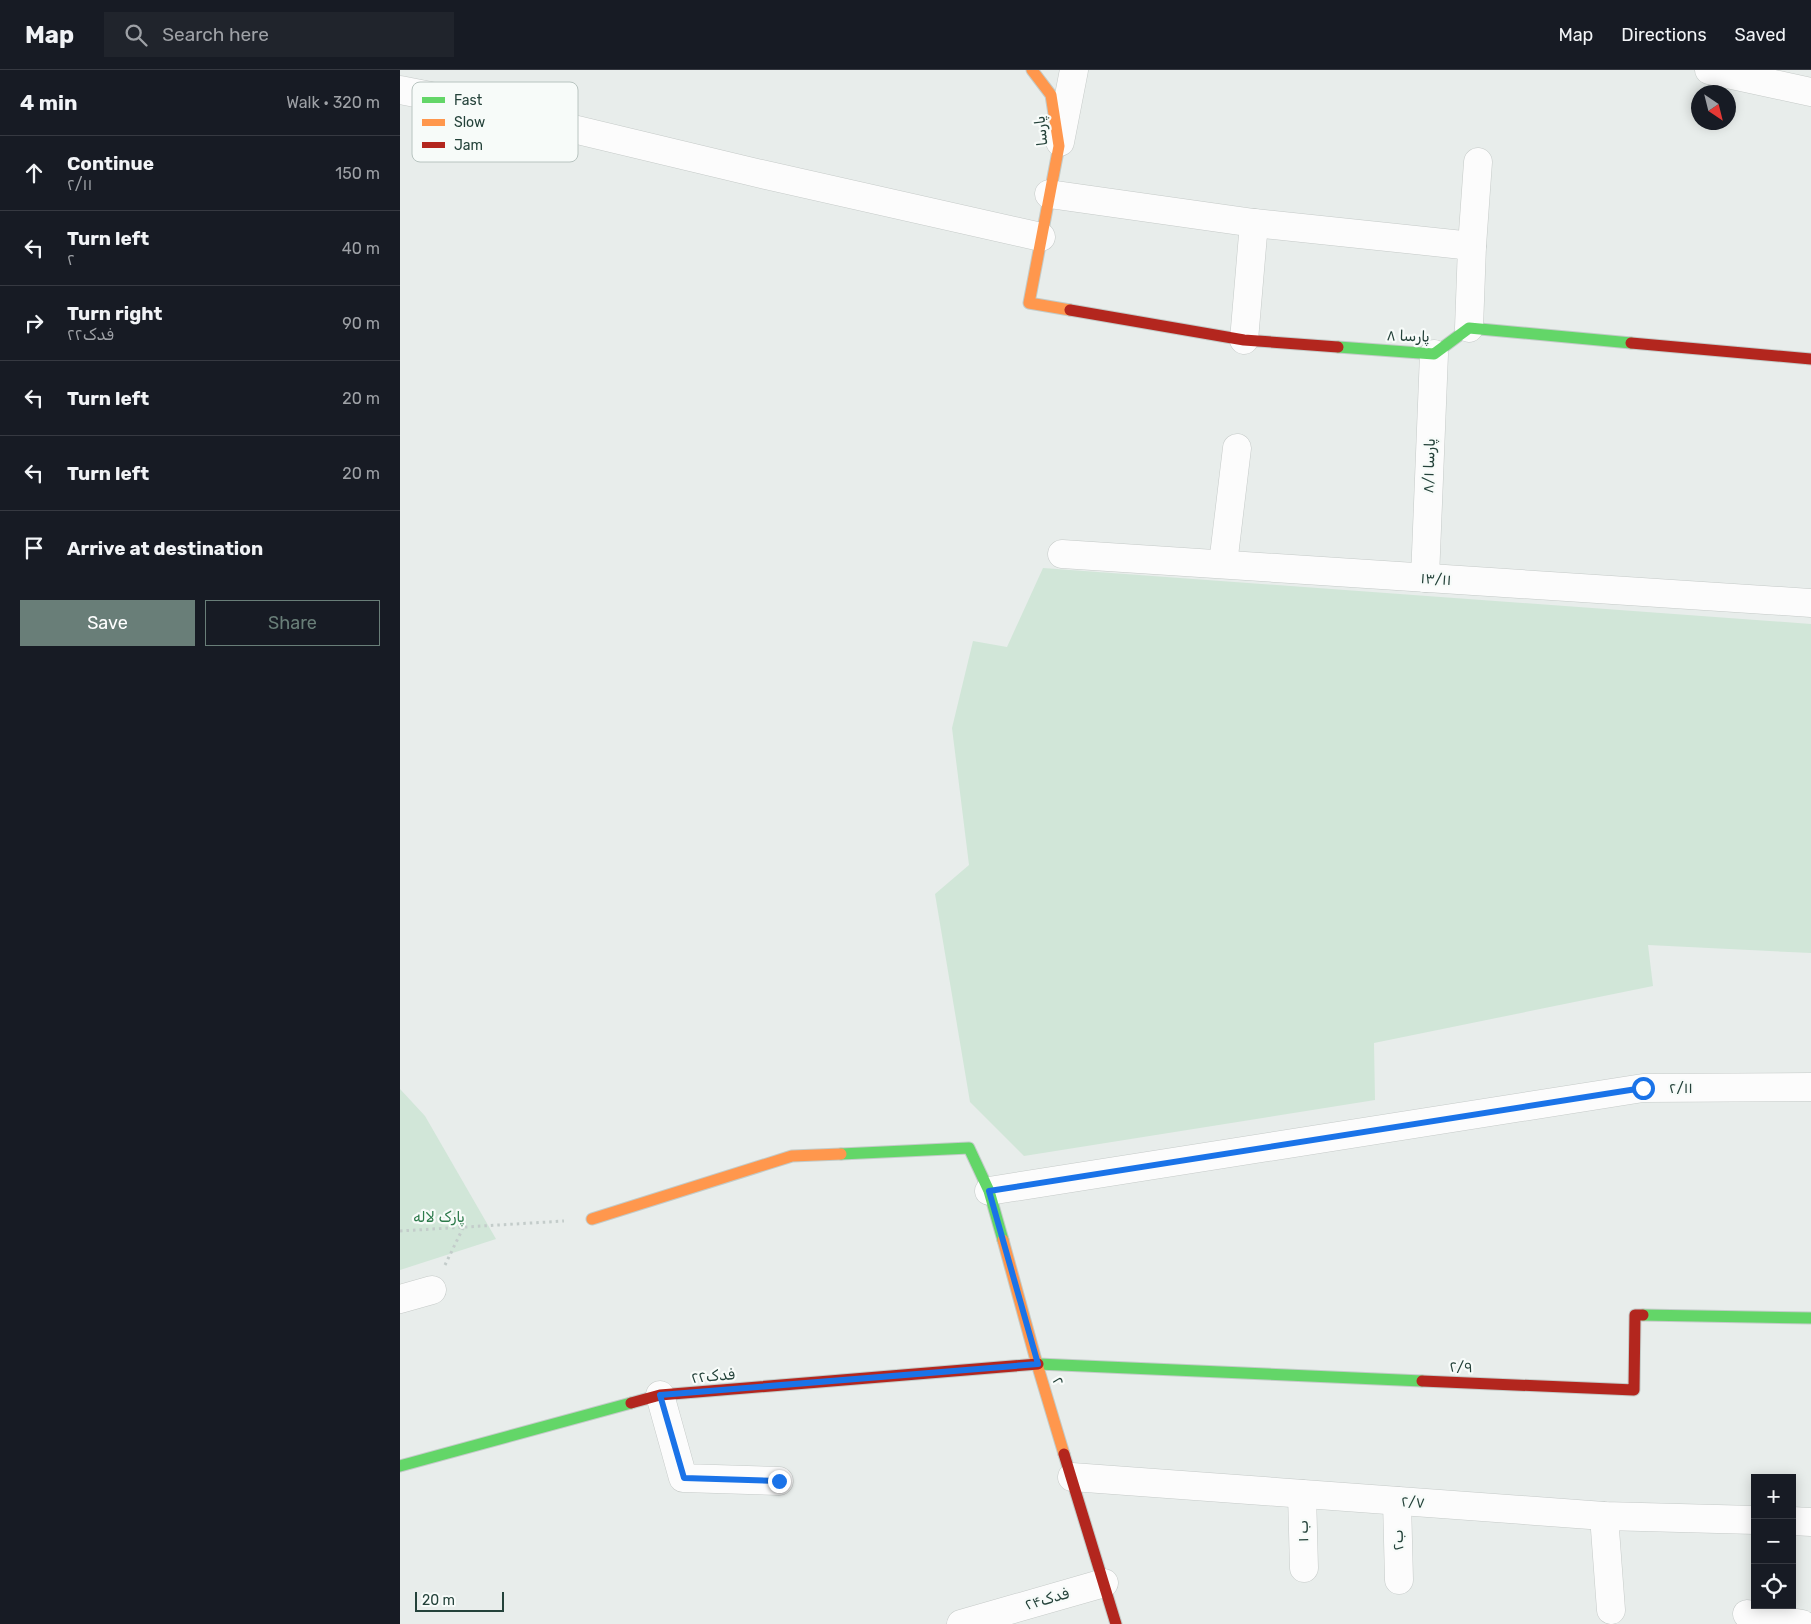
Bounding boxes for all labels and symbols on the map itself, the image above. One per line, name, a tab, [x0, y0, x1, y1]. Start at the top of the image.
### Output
legend	[412, 82, 578, 162]
north arrow	[1691, 85, 1736, 130]
text: Fast	[454, 92, 483, 109]
text: Slow	[454, 114, 485, 131]
street label: پارسا	[1030, 115, 1053, 147]
text: Jam	[454, 137, 483, 154]
street label: ۸ پارسا	[1386, 326, 1430, 347]
street label: ۸/۱ پارسا	[1419, 438, 1440, 494]
street label: ۱۳/۱۱	[1420, 569, 1452, 589]
route start	[1632, 1077, 1655, 1100]
street label: ۲/۱۱	[1669, 1079, 1693, 1097]
park label: پارک لاله	[413, 1208, 465, 1227]
street label: ۲/۹	[1449, 1358, 1473, 1376]
street label: فدک۲۲	[690, 1365, 736, 1387]
street label: ۲	[1048, 1375, 1068, 1387]
route end	[768, 1470, 791, 1493]
street label: ۲/۷	[1400, 1492, 1426, 1512]
street label: ۱ ب	[1294, 1520, 1312, 1542]
street label: ۲ب	[1389, 1529, 1407, 1551]
street label: فدک۲۴	[1023, 1584, 1071, 1614]
scale bar	[415, 1589, 504, 1612]

